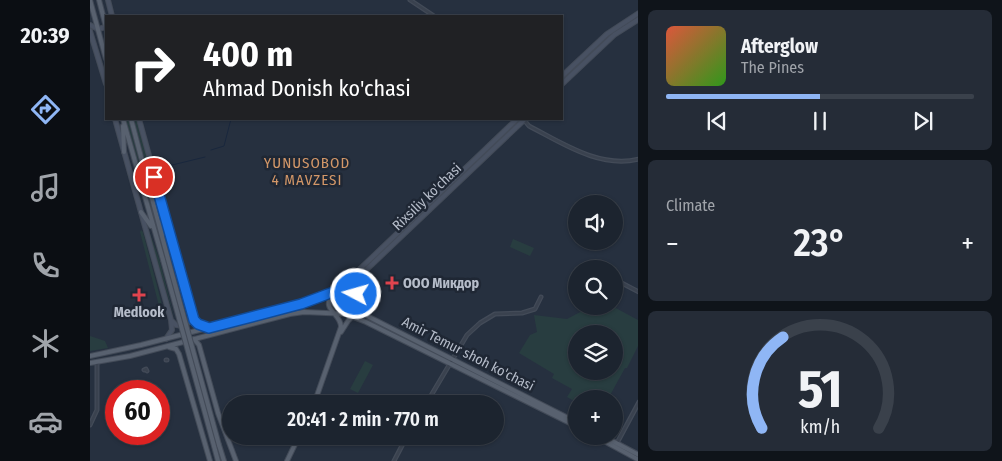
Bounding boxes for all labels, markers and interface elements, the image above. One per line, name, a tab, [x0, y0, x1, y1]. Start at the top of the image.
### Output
text: 20:39	[20, 22, 70, 49]
text: 400 m	[203, 33, 293, 75]
icon: right	[120, 35, 185, 100]
text: Afterglow	[741, 35, 818, 58]
text: The Pines	[741, 58, 804, 77]
text: Ahmad Donish ko'chasi	[203, 75, 411, 102]
icon: directions	[28, 92, 63, 127]
icon: previous	[703, 107, 731, 135]
icon: pause	[806, 107, 834, 135]
icon: next	[909, 107, 937, 135]
district label: YUNUSOBOD 4 MAVZESI	[264, 154, 350, 189]
pin	[133, 156, 175, 198]
street label: Rixsiliy ko'chasi	[389, 160, 465, 234]
icon: arrive	[140, 163, 168, 191]
icon: music	[28, 170, 63, 205]
map controls	[568, 195, 623, 445]
button: sound	[568, 195, 623, 250]
text: Climate	[666, 196, 715, 215]
text: 23°	[793, 220, 846, 266]
text: −	[666, 227, 679, 260]
text: +	[961, 227, 974, 260]
icon: phone	[28, 248, 63, 283]
button: search	[568, 260, 623, 315]
position arrow	[329, 267, 381, 319]
place label: ООО Микдор	[403, 275, 479, 292]
marker: ООО Микдор	[385, 276, 399, 290]
marker: Medlook	[132, 288, 146, 302]
place label: Medlook	[114, 304, 165, 321]
street label: Amir Temur shoh ko'chasi	[399, 313, 537, 395]
button: layers	[568, 325, 623, 380]
icon: climate	[28, 326, 63, 361]
text: 51	[798, 358, 842, 421]
speed limit sign: 60	[105, 380, 170, 445]
button: +	[568, 390, 623, 445]
icon: car	[28, 404, 63, 439]
text: 20:41 · 2 min · 770 m	[287, 408, 439, 431]
text: km/h	[800, 416, 840, 438]

